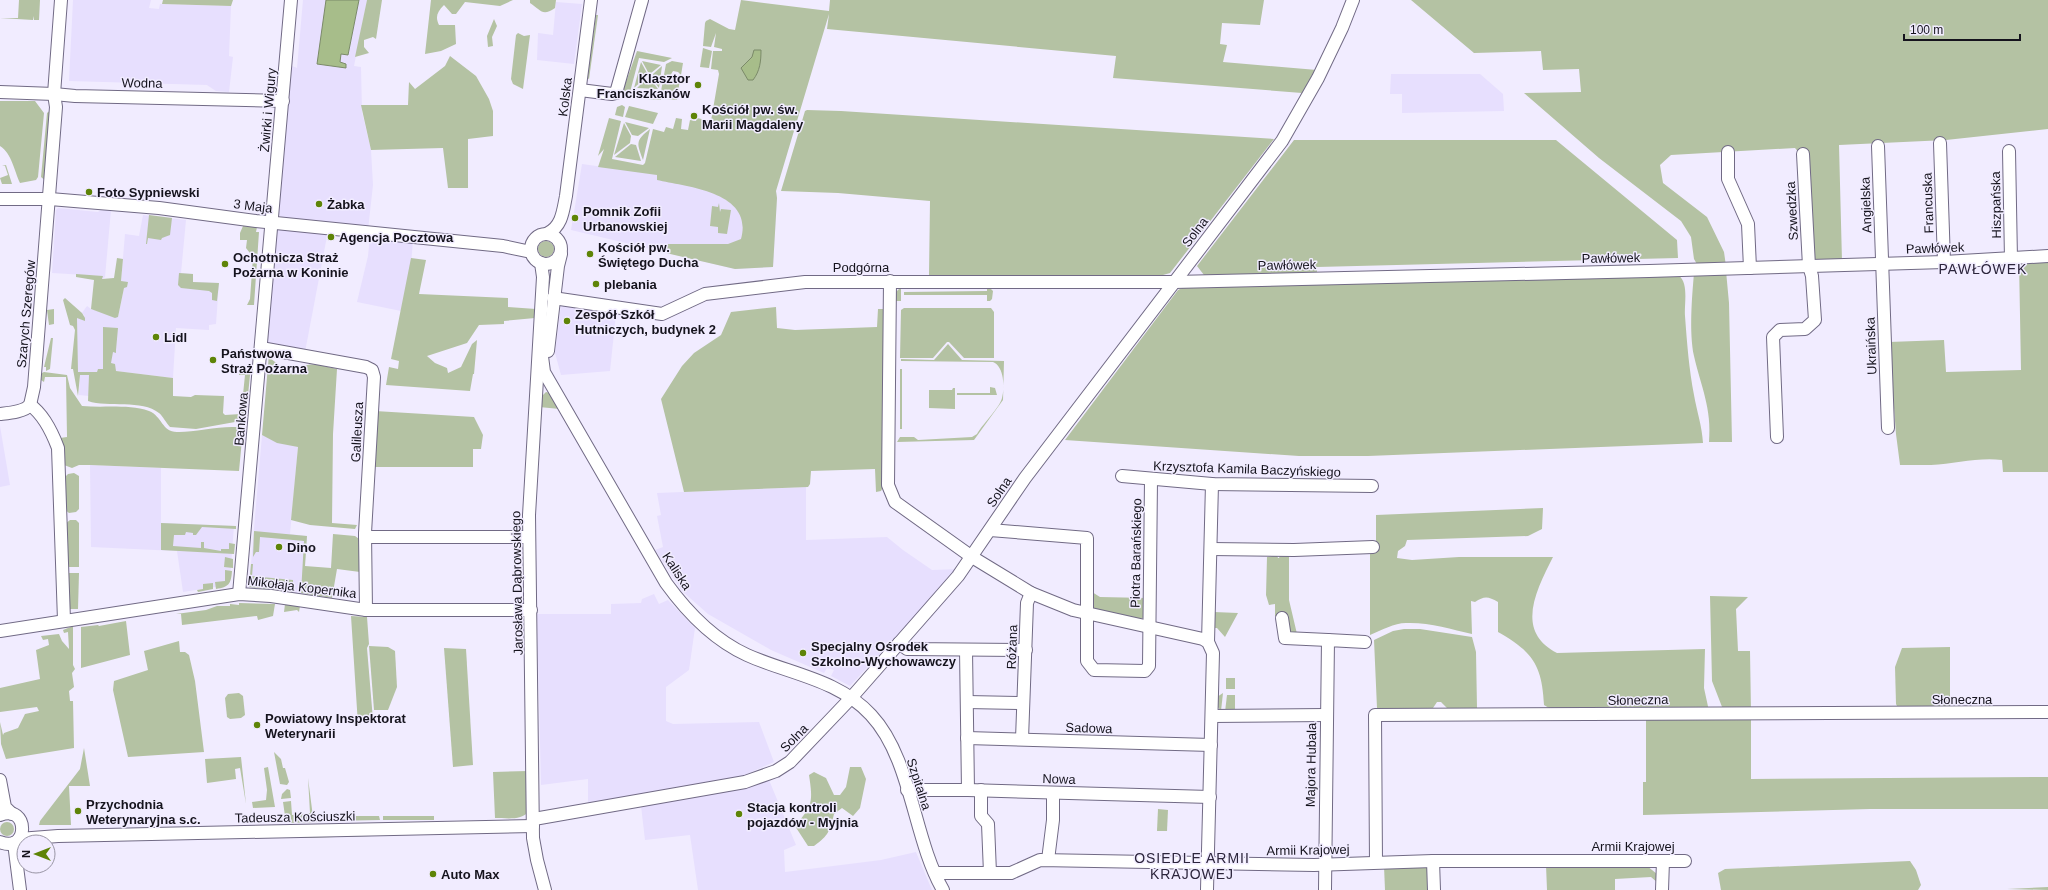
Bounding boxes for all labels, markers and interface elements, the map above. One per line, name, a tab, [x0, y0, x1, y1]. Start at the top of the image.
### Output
scale bar	[1904, 16, 2020, 42]
text: 100 m	[1910, 23, 1943, 37]
street label: Żwirki i Wigury	[257, 67, 279, 153]
place label: Klasztor Franciszkanów	[597, 71, 691, 101]
street label: Wodna	[121, 75, 163, 91]
street label: Kolska	[555, 76, 575, 117]
marker: Klasztor Franciszkanów	[693, 80, 703, 90]
place label: Kościół pw. św. Marii Magdaleny	[702, 102, 804, 132]
marker: Kościół pw. św. Marii Magdaleny	[689, 111, 699, 121]
street label: Hiszpańska	[1988, 171, 2004, 239]
street label: Francuska	[1919, 172, 1937, 234]
street label: Angielska	[1857, 176, 1874, 233]
street label: Szwedzka	[1783, 180, 1801, 241]
place label: Foto Sypniewski	[97, 185, 200, 200]
marker: Foto Sypniewski	[84, 187, 94, 197]
street label: 3 Maja	[233, 196, 274, 216]
place label: Żabka	[327, 197, 365, 212]
marker: Żabka	[314, 199, 324, 209]
place label: Pomnik Zofii Urbanowskiej	[583, 204, 668, 234]
marker: Pomnik Zofii Urbanowskiej	[570, 213, 580, 223]
street label: Solna	[1179, 214, 1211, 250]
place label: Agencja Pocztowa	[339, 230, 454, 245]
marker: Agencja Pocztowa	[326, 232, 336, 242]
street label: Pawłówek	[1905, 239, 1965, 257]
place label: Kościół pw. Świętego Ducha	[598, 240, 699, 270]
marker: Kościół pw. Świętego Ducha	[585, 249, 595, 259]
place label: Ochotnicza Straż Pożarna w Koninie	[233, 250, 349, 280]
street label: Pawłówek	[1582, 250, 1641, 266]
street label: Pawłówek	[1258, 257, 1317, 273]
street label: Szarych Szeregów	[14, 259, 38, 369]
marker: Ochotnicza Straż Pożarna w Koninie	[220, 259, 230, 269]
street label: Podgórna	[833, 260, 890, 275]
district label: PAWŁÓWEK	[1939, 261, 2027, 277]
place label: plebania	[604, 277, 658, 292]
marker: plebania	[591, 279, 601, 289]
place label: Zespół Szkół Hutniczych, budynek 2	[575, 307, 716, 337]
marker: Zespół Szkół Hutniczych, budynek 2	[562, 316, 572, 326]
street label: Ukraińska	[1862, 316, 1880, 375]
place label: Lidl	[164, 330, 187, 345]
marker: Lidl	[151, 332, 161, 342]
place label: Państwowa Straż Pożarna	[221, 346, 308, 376]
marker: Państwowa Straż Pożarna	[208, 355, 218, 365]
street label: Bankowa	[231, 391, 251, 446]
street label: Galileusza	[348, 401, 366, 463]
street label: Krzysztofa Kamila Baczyńskiego	[1153, 458, 1341, 480]
street label: Solna	[983, 473, 1015, 510]
street label: Piotra Barańskiego	[1128, 498, 1144, 608]
street label: Jarosława Dąbrowskiego	[508, 511, 526, 655]
place label: Dino	[287, 540, 316, 555]
marker: Dino	[274, 542, 284, 552]
street label: Kaliska	[659, 549, 695, 593]
street label: Mikołaja Kopernika	[247, 573, 358, 601]
street label: Różana	[1004, 624, 1020, 670]
place label: Specjalny Ośrodek Szkolno-Wychowawczy	[811, 639, 957, 669]
marker: Specjalny Ośrodek Szkolno-Wychowawczy	[798, 648, 808, 658]
street label: Słoneczna	[1608, 692, 1669, 708]
street label: Słoneczna	[1932, 692, 1993, 707]
place label: Powiatowy Inspektorat Weterynarii	[265, 711, 407, 741]
marker: Powiatowy Inspektorat Weterynarii	[252, 720, 262, 730]
street label: Solna	[777, 720, 812, 755]
street label: Sadowa	[1065, 720, 1114, 736]
street label: Majora Hubala	[1303, 722, 1319, 807]
street label: Szpitalna	[904, 756, 935, 812]
street label: Nowa	[1042, 771, 1077, 787]
place label: Przychodnia Weterynaryjna s.c.	[86, 797, 201, 827]
place label: Stacja kontroli pojazdów - Myjnia	[747, 800, 859, 830]
marker: Przychodnia Weterynaryjna s.c.	[73, 806, 83, 816]
street label: Tadeusza Kościuszki	[235, 808, 356, 826]
marker: Stacja kontroli pojazdów - Myjnia	[734, 809, 744, 819]
north arrow	[16, 834, 56, 874]
street label: Armii Krajowej	[1591, 839, 1675, 854]
street label: Armii Krajowej	[1266, 842, 1350, 858]
text: N	[20, 850, 32, 858]
district label: OSIEDLE ARMII KRAJOWEJ	[1134, 850, 1250, 882]
place label: Auto Max	[441, 867, 500, 882]
marker: Auto Max	[428, 869, 438, 879]

